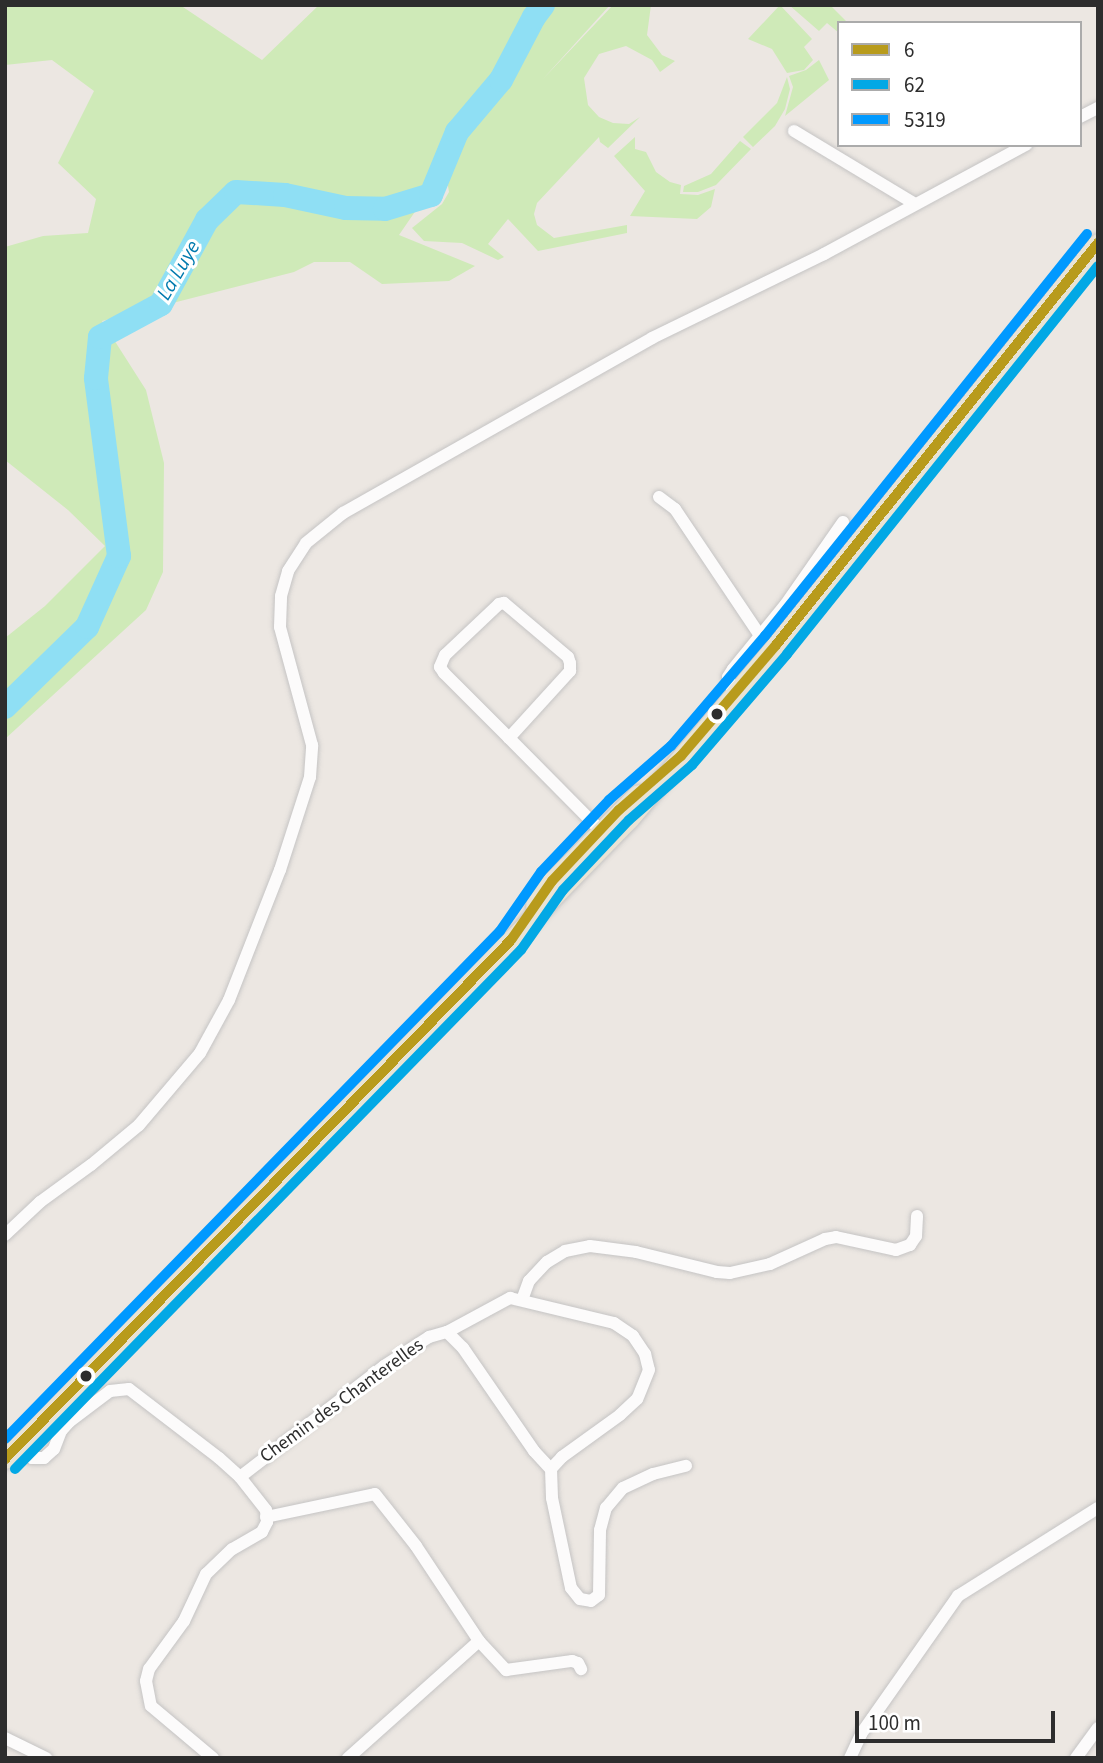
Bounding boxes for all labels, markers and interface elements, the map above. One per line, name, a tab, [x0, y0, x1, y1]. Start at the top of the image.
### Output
legend	[837, 21, 1082, 147]
text: 6	[904, 35, 914, 65]
text: 62	[904, 70, 925, 100]
text: 5319	[904, 105, 946, 135]
water label: La Luye	[151, 236, 205, 304]
unlabelled marker	[710, 707, 724, 721]
street label: Chemin des Chanterelles	[256, 1334, 428, 1468]
unlabelled marker	[79, 1369, 93, 1383]
scale bar	[858, 1696, 1058, 1740]
text: 100 m	[868, 1708, 921, 1738]

